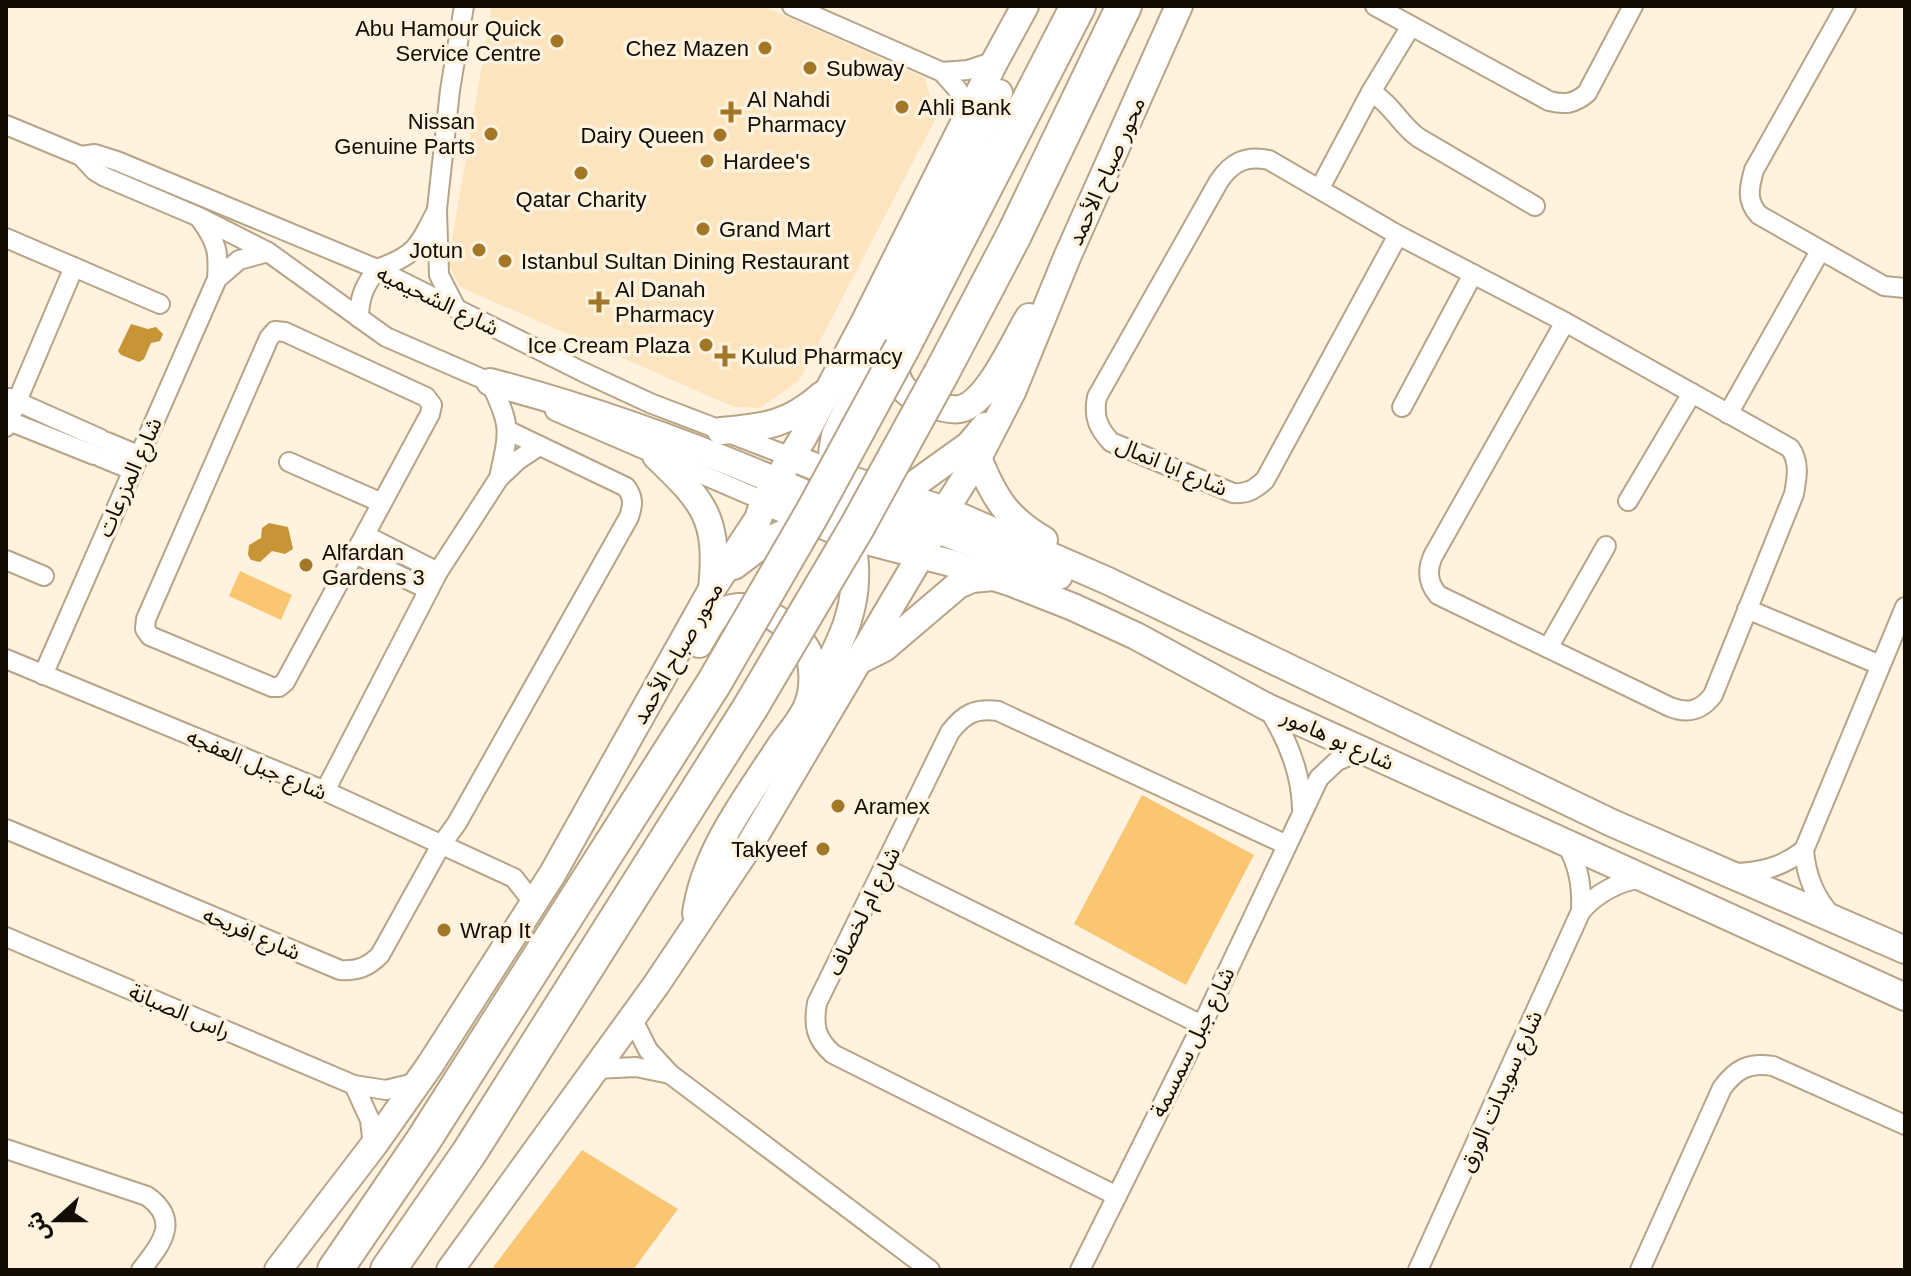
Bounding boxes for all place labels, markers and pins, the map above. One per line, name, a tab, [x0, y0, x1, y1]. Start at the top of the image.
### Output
place label: Abu Hamour Quick Service Centre	[355, 16, 542, 66]
marker: Abu Hamour Quick Service Centre	[548, 32, 566, 50]
place label: Chez Mazen	[625, 36, 749, 61]
marker: Chez Mazen	[756, 39, 774, 57]
place label: Subway	[826, 56, 904, 81]
marker: Subway	[801, 59, 819, 77]
place label: Al Nahdi Pharmacy	[747, 87, 846, 137]
place label: Ahli Bank	[918, 95, 1012, 120]
marker: Ahli Bank	[893, 98, 911, 116]
marker: Al Nahdi Pharmacy	[722, 103, 740, 121]
place label: Nissan Genuine Parts	[334, 109, 475, 159]
place label: Dairy Queen	[580, 123, 704, 148]
marker: Nissan Genuine Parts	[482, 125, 500, 143]
marker: Dairy Queen	[711, 126, 729, 144]
place label: Hardee's	[723, 149, 810, 174]
marker: Hardee's	[698, 152, 716, 170]
marker: Qatar Charity	[572, 164, 590, 182]
place label: Qatar Charity	[516, 187, 646, 212]
place label: Grand Mart	[719, 217, 830, 242]
marker: Grand Mart	[694, 220, 712, 238]
place label: Jotun	[409, 238, 463, 263]
marker: Jotun	[470, 241, 488, 259]
place label: Istanbul Sultan Dining Restaurant	[521, 249, 849, 274]
marker: Istanbul Sultan Dining Restaurant	[496, 252, 514, 270]
place label: Al Danah Pharmacy	[615, 277, 714, 327]
marker: Al Danah Pharmacy	[590, 293, 608, 311]
place label: Ice Cream Plaza	[527, 333, 691, 358]
marker: Ice Cream Plaza	[697, 336, 715, 354]
place label: Kulud Pharmacy	[741, 344, 902, 369]
marker: Kulud Pharmacy	[716, 347, 734, 365]
place label: Alfardan Gardens 3	[322, 540, 425, 590]
marker: Alfardan Gardens 3	[297, 556, 315, 574]
place label: Aramex	[854, 794, 930, 819]
marker: Aramex	[829, 797, 847, 815]
place label: Takyeef	[731, 837, 808, 862]
marker: Takyeef	[814, 840, 832, 858]
place label: Wrap It	[460, 918, 531, 943]
marker: Wrap It	[435, 921, 453, 939]

